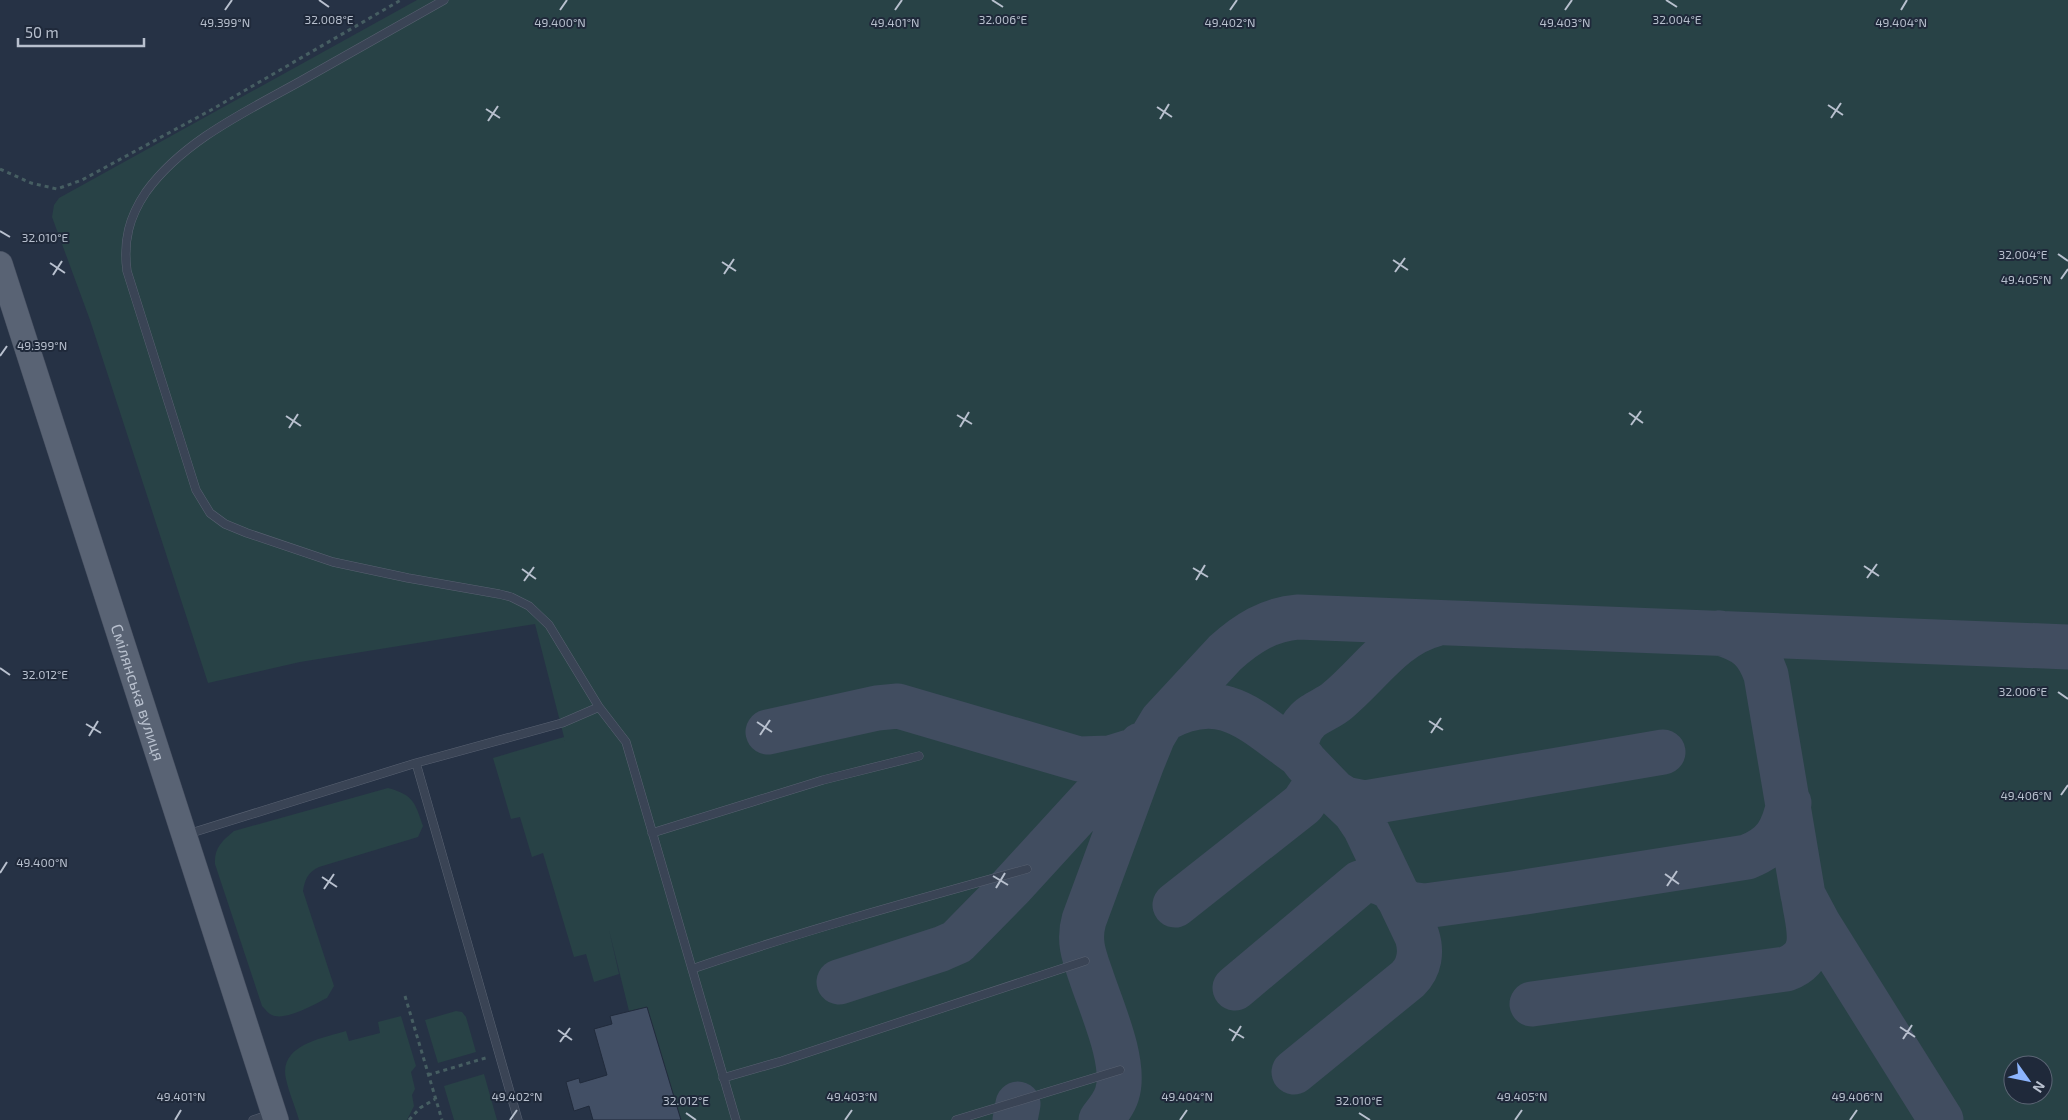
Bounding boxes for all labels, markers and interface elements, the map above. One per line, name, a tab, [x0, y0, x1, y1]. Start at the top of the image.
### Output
text: 32.008°E	[305, 12, 354, 26]
text: 32.006°E	[979, 12, 1028, 26]
text: 32.004°E	[1652, 12, 1702, 26]
scale bar	[18, 15, 144, 47]
text: 49.399°N	[200, 15, 250, 29]
text: 49.400°N	[534, 15, 586, 29]
text: 49.401°N	[870, 15, 920, 29]
text: 49.402°N	[1204, 15, 1256, 29]
text: 49.403°N	[1540, 15, 1591, 29]
text: 49.404°N	[1875, 15, 1927, 29]
text: 50 m	[25, 23, 59, 41]
text: 32.010°E	[22, 230, 69, 244]
text: 32.004°E	[1998, 247, 2048, 261]
text: 49.405°N	[2001, 272, 2051, 286]
text: 49.399°N	[17, 338, 67, 352]
street label: Смілянська вулиця	[108, 621, 169, 763]
text: 32.012°E	[22, 667, 68, 681]
text: 32.006°E	[1999, 684, 2048, 698]
text: 49.406°N	[2000, 788, 2052, 802]
text: 49.400°N	[16, 855, 68, 869]
north arrow	[2003, 1055, 2053, 1105]
text: N	[2029, 1078, 2049, 1096]
text: 49.401°N	[156, 1089, 206, 1103]
text: 49.402°N	[491, 1089, 543, 1103]
text: 49.403°N	[827, 1089, 878, 1103]
text: 49.404°N	[1161, 1089, 1213, 1103]
text: 49.405°N	[1497, 1089, 1547, 1103]
text: 49.406°N	[1831, 1089, 1883, 1103]
text: 32.012°E	[663, 1093, 709, 1107]
text: 32.010°E	[1336, 1093, 1383, 1107]

